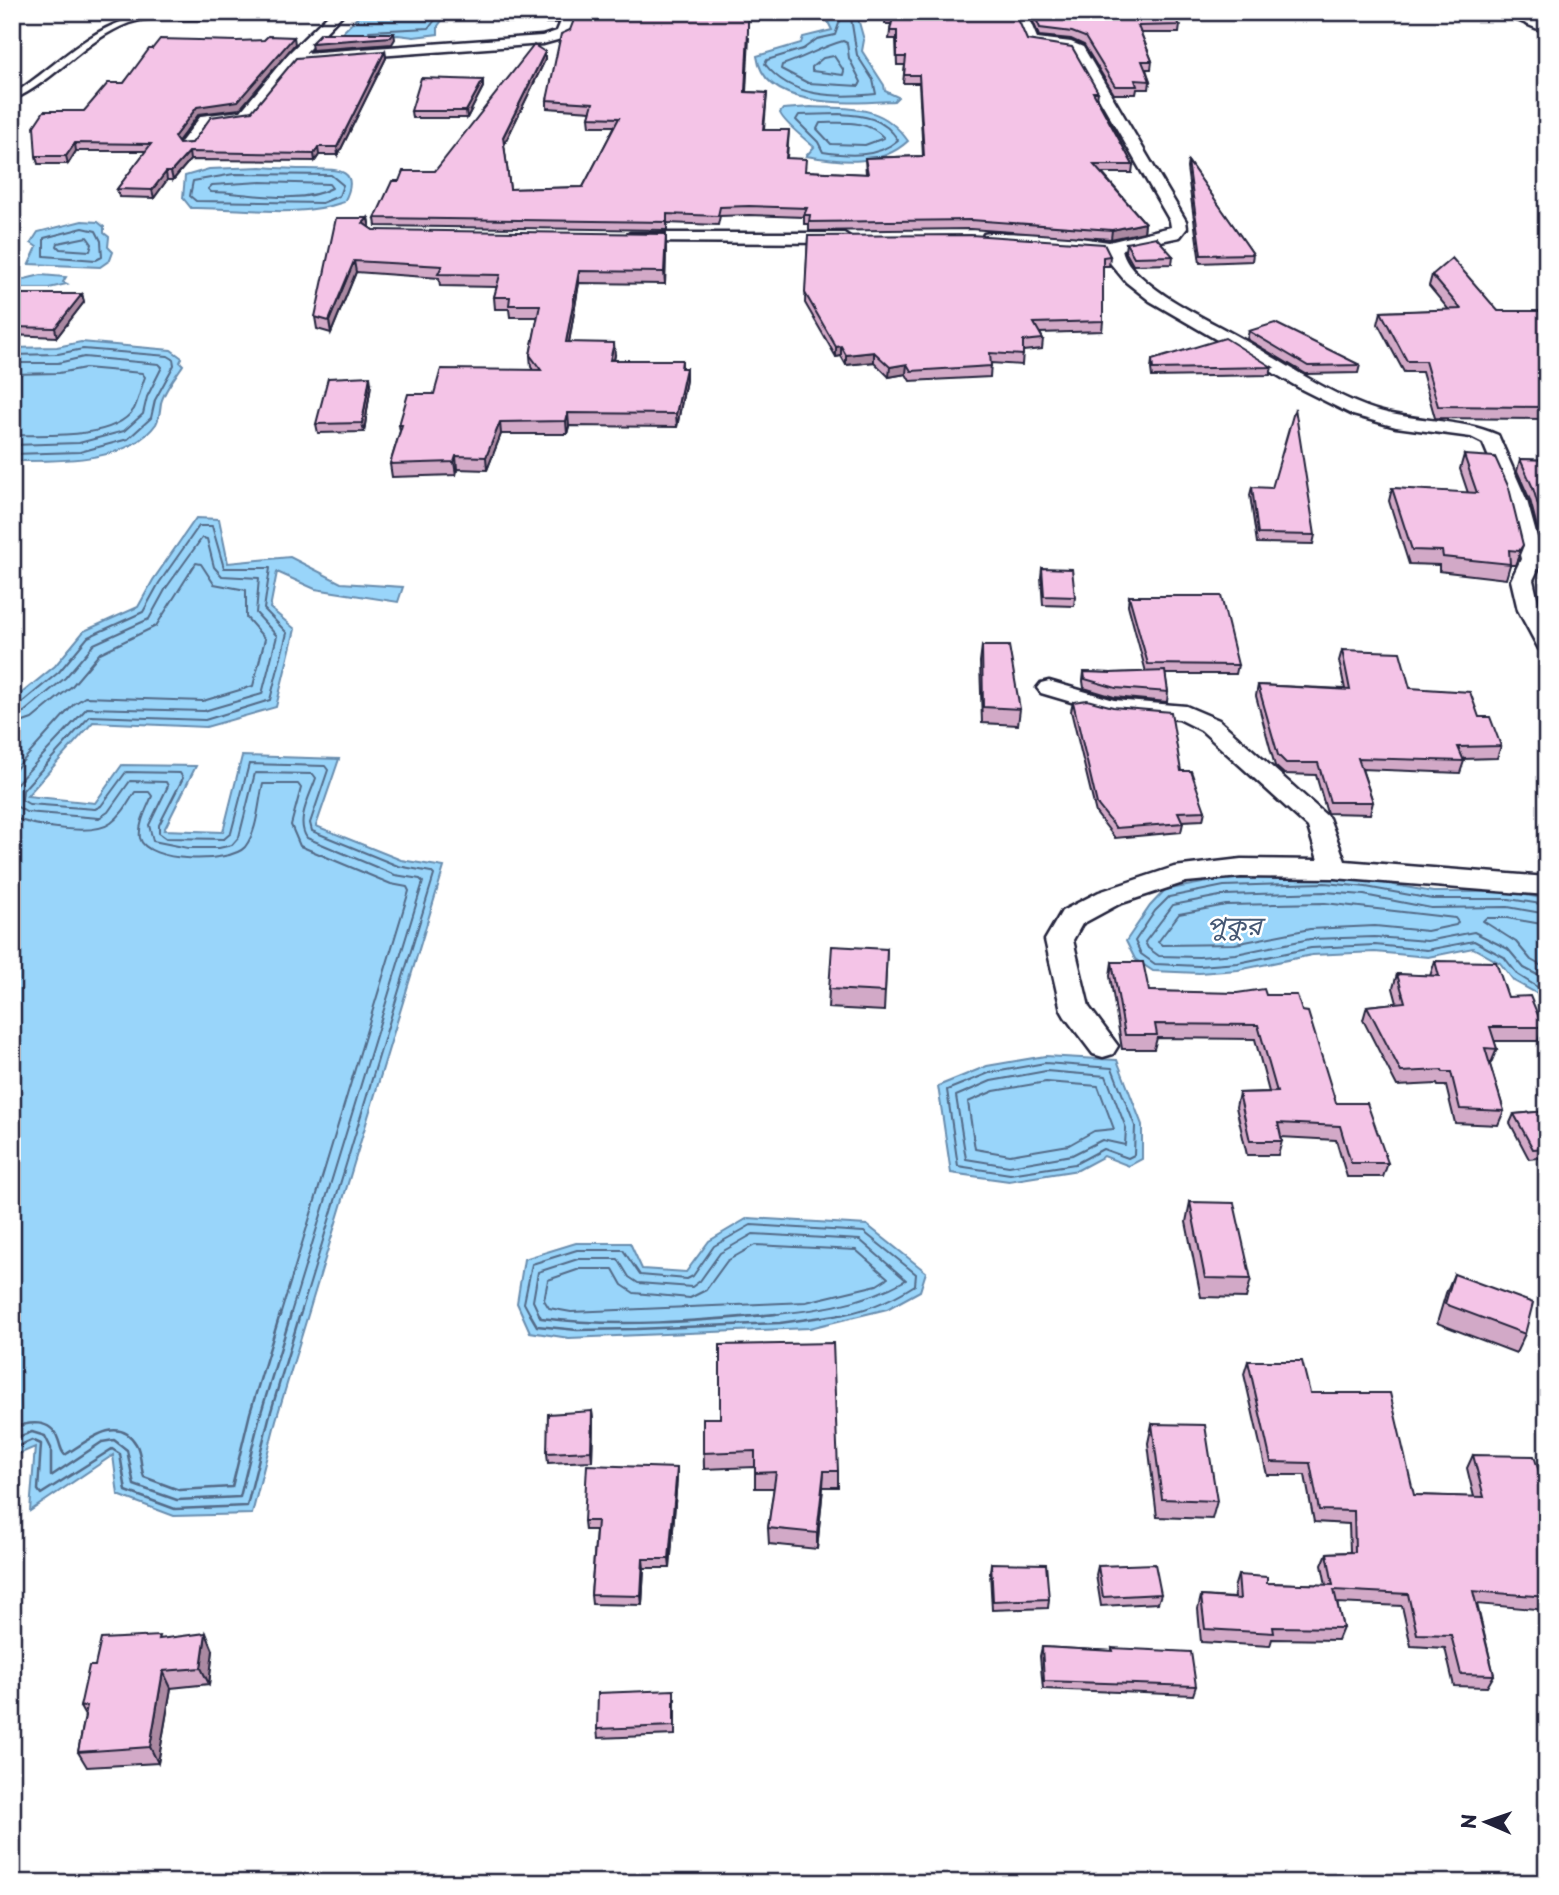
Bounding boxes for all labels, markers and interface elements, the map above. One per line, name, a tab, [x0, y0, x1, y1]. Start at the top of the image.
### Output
water label: পুকুর	[1206, 905, 1266, 944]
north arrow	[1450, 1786, 1520, 1856]
text: N	[1454, 1813, 1482, 1829]

